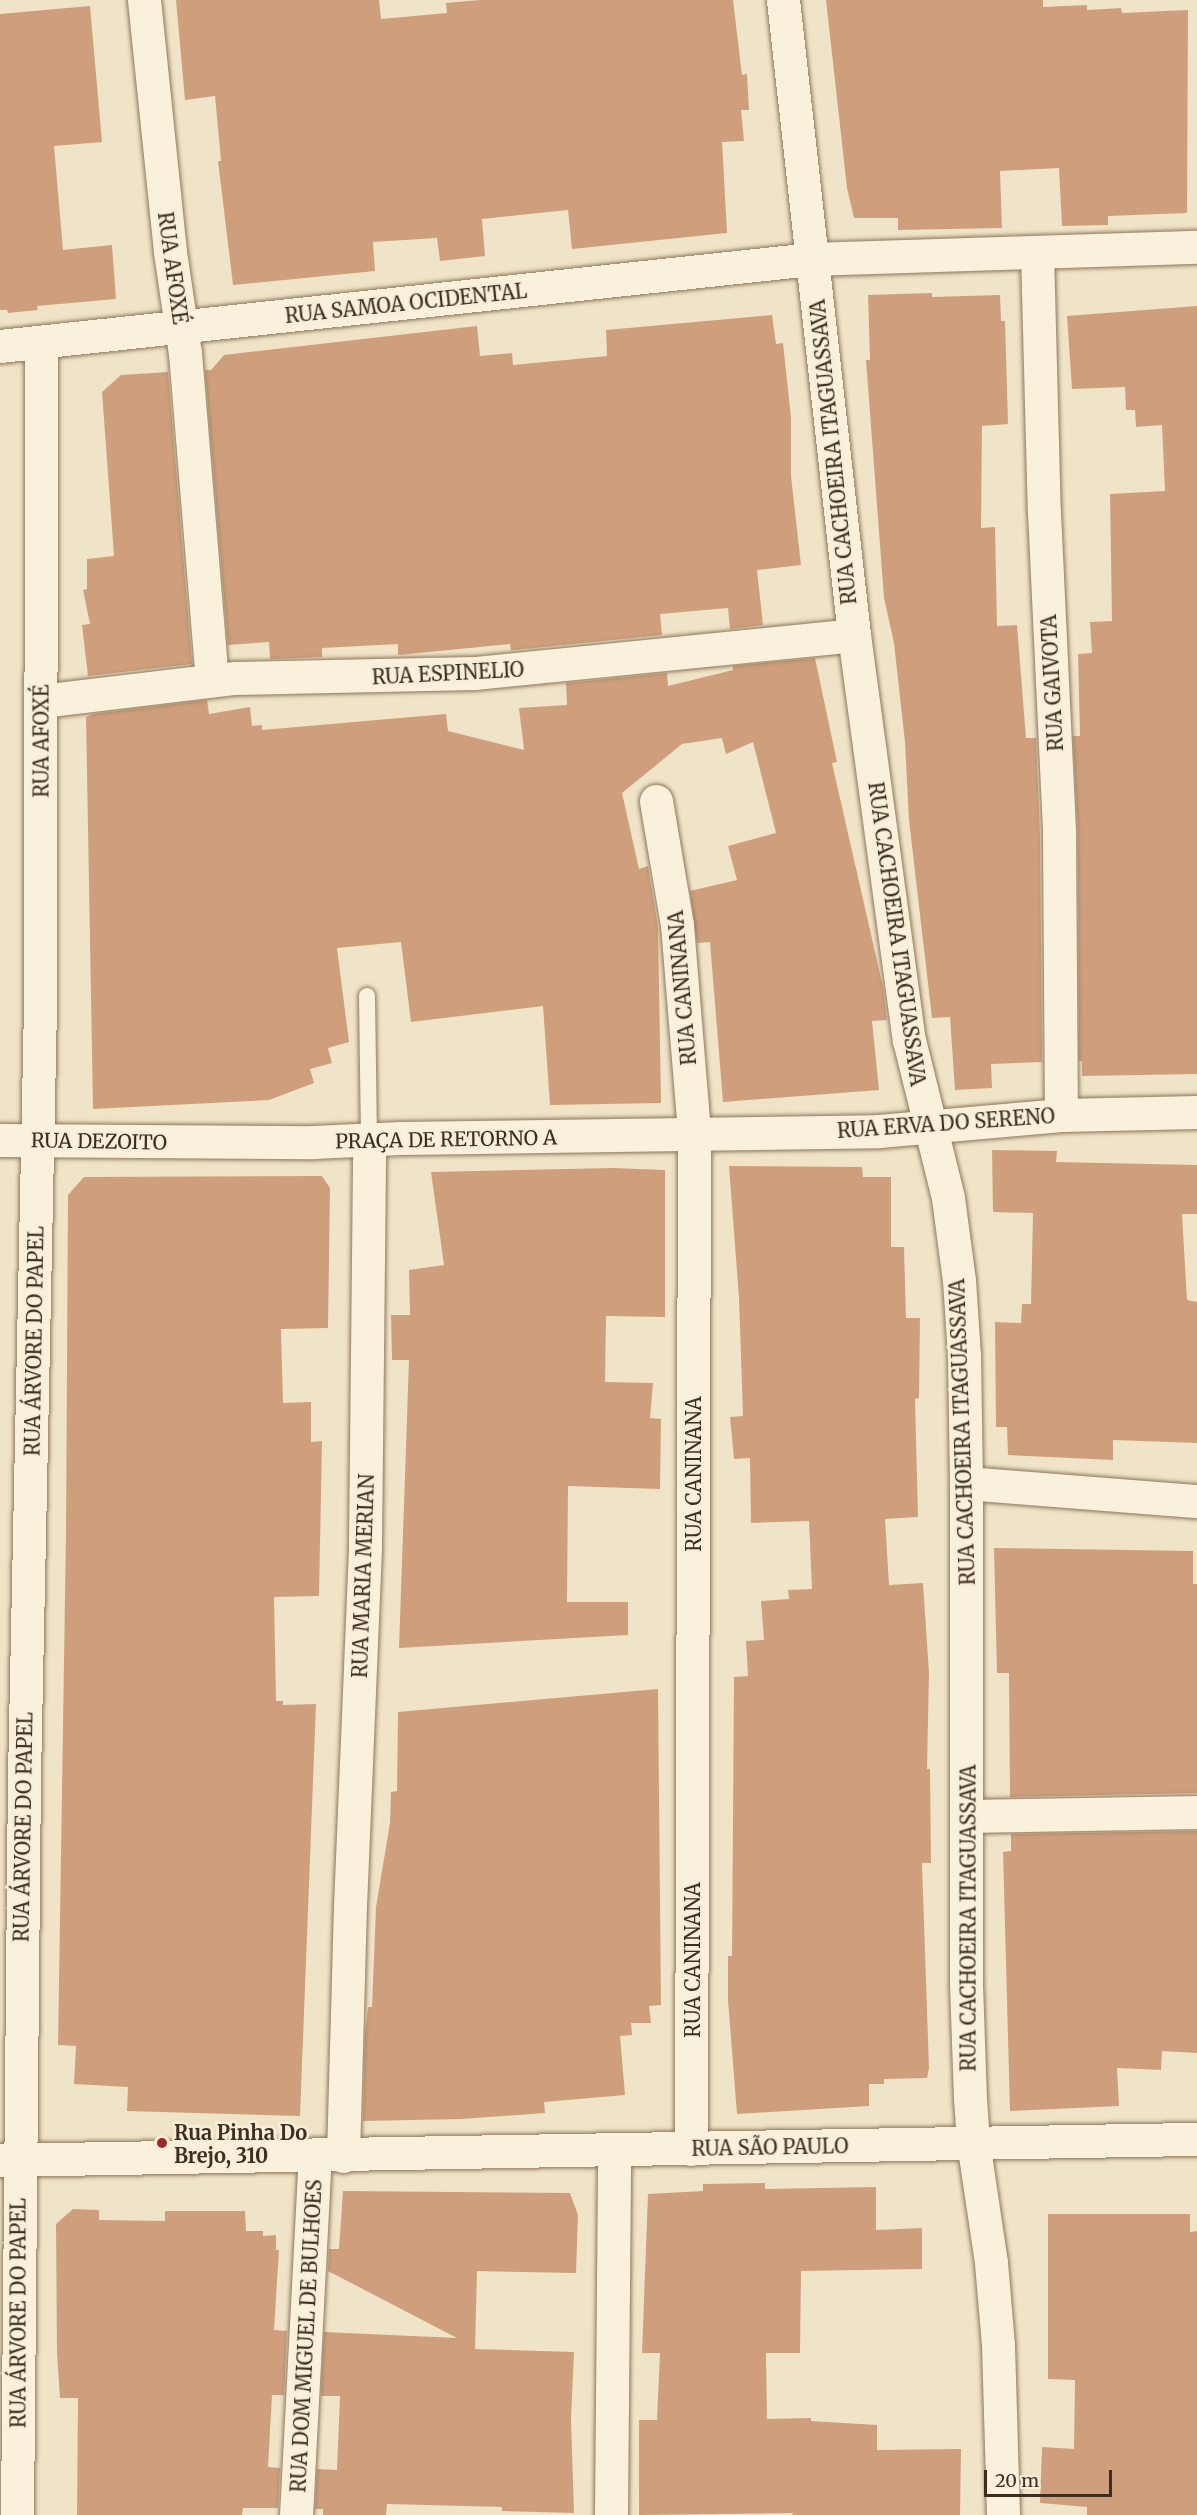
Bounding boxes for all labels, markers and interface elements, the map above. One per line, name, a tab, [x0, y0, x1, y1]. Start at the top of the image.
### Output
street label: RUA AFOXÉ	[153, 210, 193, 326]
street label: RUA SAMOA OCIDENTAL	[284, 278, 528, 328]
street label: RUA CACHOEIRA ITAGUASSAVA	[805, 298, 861, 606]
street label: RUA GAIVOTA	[1036, 614, 1068, 752]
street label: RUA ESPINELIO	[371, 657, 525, 689]
street label: RUA AFOXÉ	[29, 684, 53, 798]
street label: RUA CACHOEIRA ITAGUASSAVA	[864, 780, 930, 1088]
street label: RUA CANINANA	[663, 910, 701, 1066]
street label: RUA ERVA DO SERENO	[836, 1103, 1056, 1143]
street label: PRAÇA DE RETORNO A	[335, 1125, 557, 1153]
street label: RUA DEZOITO	[31, 1128, 167, 1154]
street label: RUA ÁRVORE DO PAPEL	[20, 1226, 48, 1456]
street label: RUA CACHOEIRA ITAGUASSAVA	[945, 1278, 979, 1586]
street label: RUA CANINANA	[681, 1396, 705, 1552]
street label: RUA MARIA MERIAN	[347, 1473, 379, 1679]
street label: RUA ÁRVORE DO PAPEL	[9, 1712, 37, 1942]
street label: RUA CACHOEIRA ITAGUASSAVA	[956, 1765, 980, 2071]
street label: RUA CANINANA	[680, 1882, 704, 2038]
place label: Rua Pinha Do Brejo, 310	[174, 2120, 307, 2167]
street label: RUA SÃO PAULO	[691, 2134, 849, 2160]
marker: Rua Pinha Do Brejo, 310	[155, 2136, 169, 2150]
street label: RUA DOM MIGUEL DE BULHOES	[286, 2179, 326, 2493]
street label: RUA ÁRVORE DO PAPEL	[6, 2198, 30, 2428]
scale bar	[987, 2458, 1114, 2496]
text: 20 m	[995, 2469, 1039, 2492]

